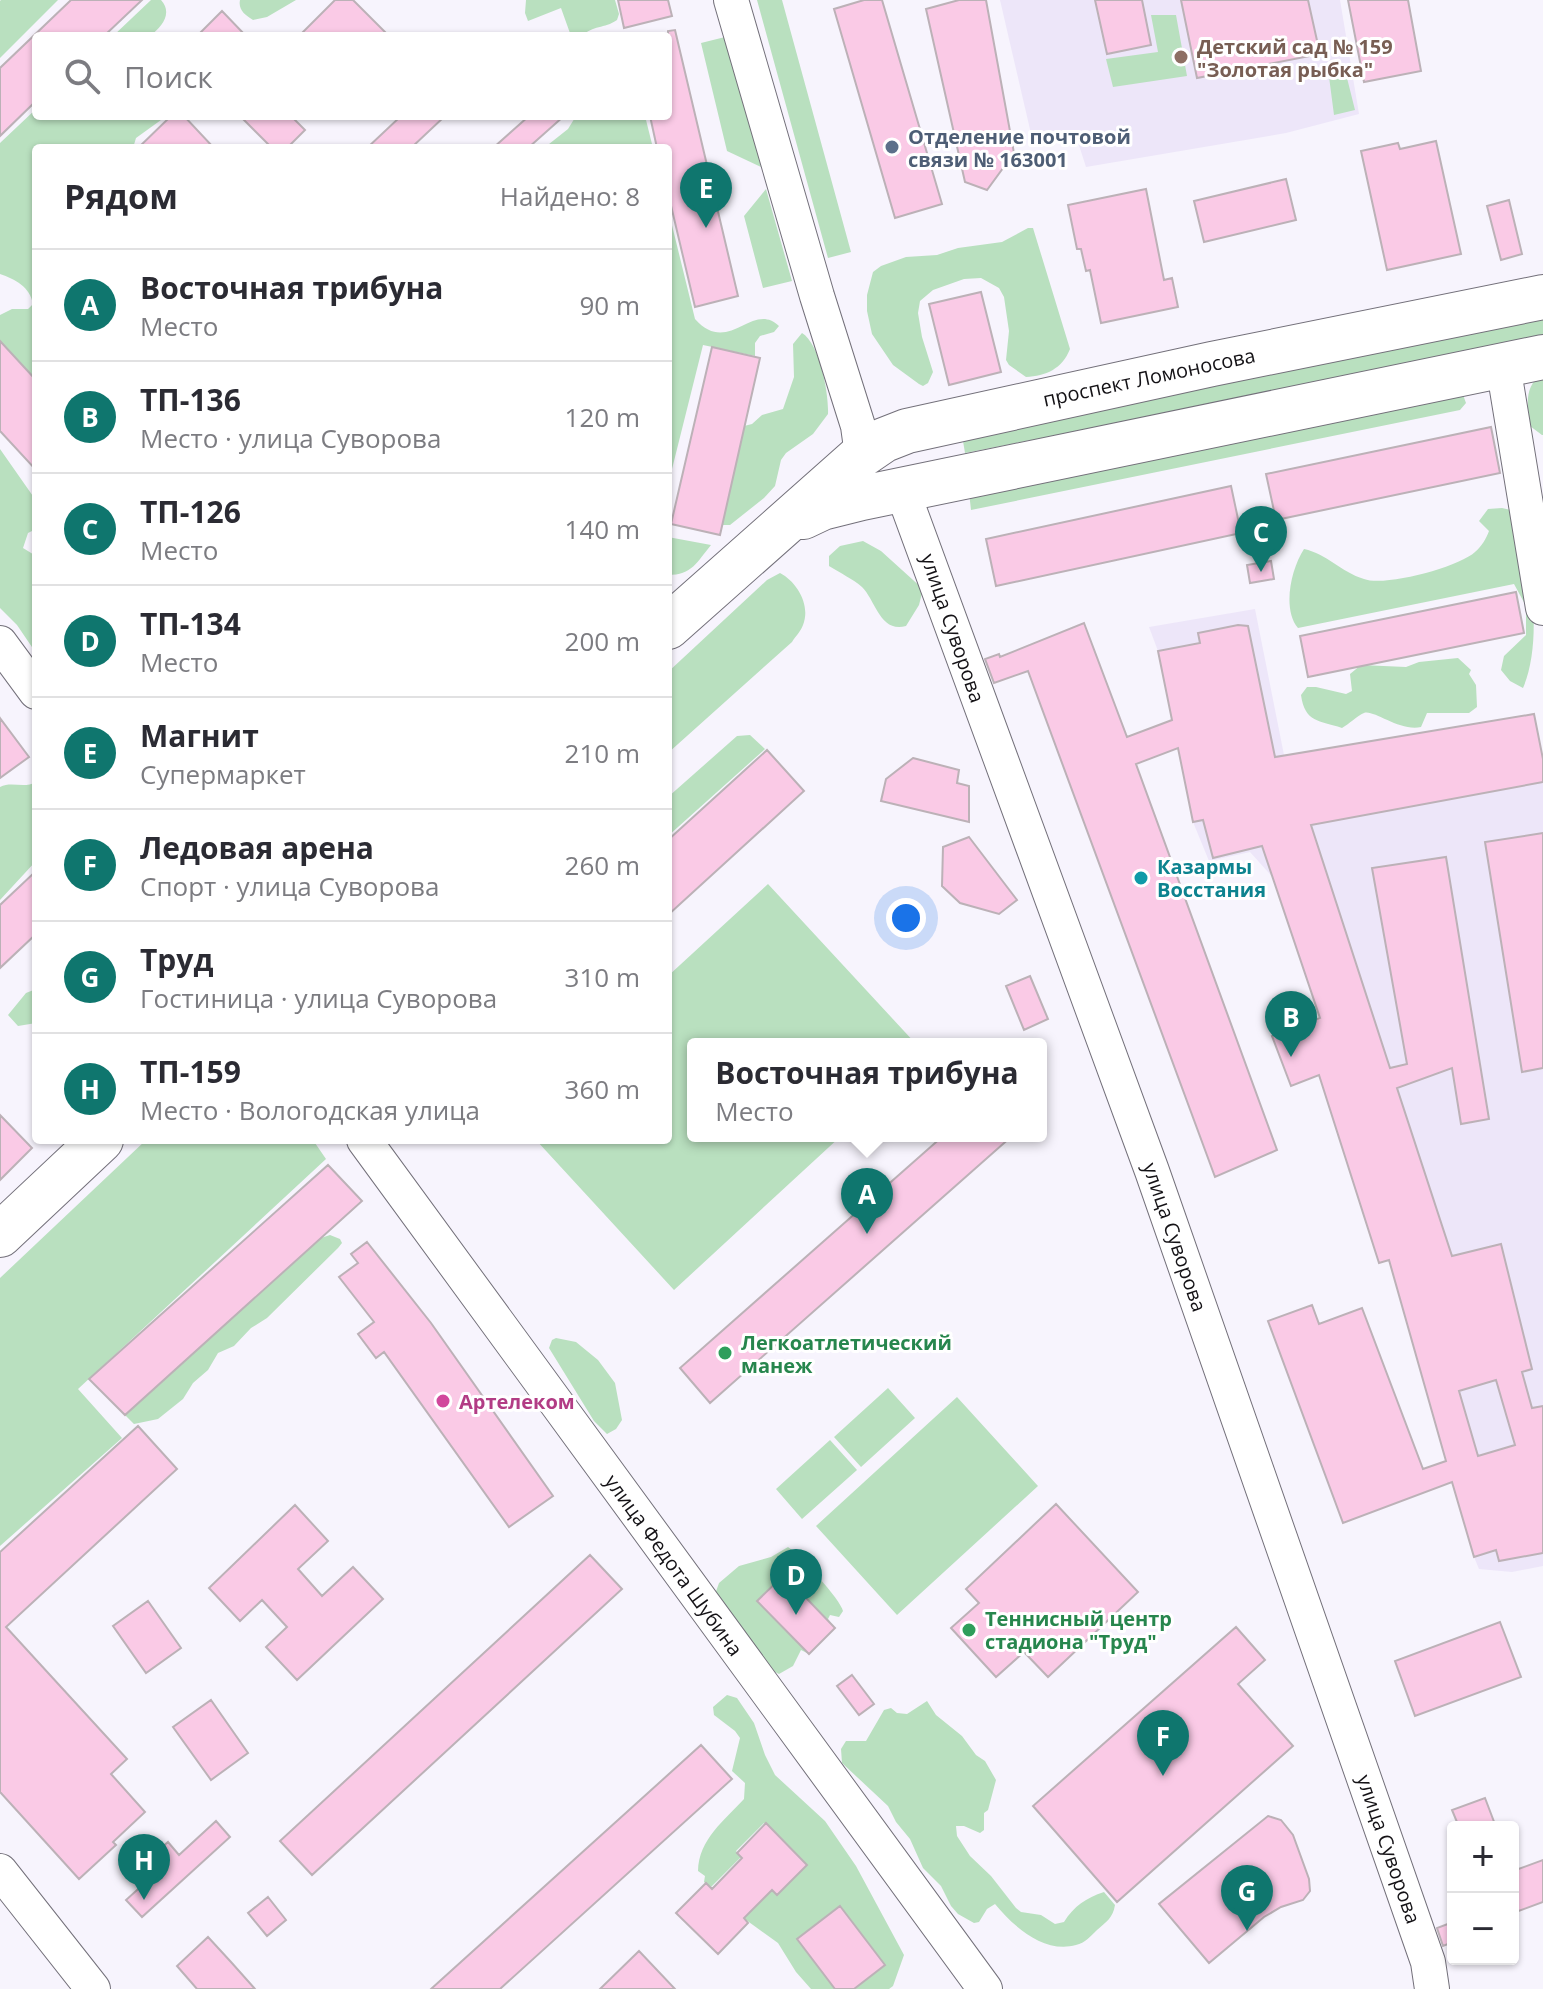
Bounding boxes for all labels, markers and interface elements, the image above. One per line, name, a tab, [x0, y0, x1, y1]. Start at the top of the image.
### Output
search box	[32, 32, 672, 120]
place label: Детский сад № 159 "Золотая рыбка"	[1197, 33, 1393, 83]
marker: Детский сад № 159 "Золотая рыбка"	[1172, 48, 1190, 66]
icon: search	[60, 54, 104, 98]
text: Поиск	[124, 56, 213, 97]
place label: Отделение почтовой связи № 163001	[908, 123, 1131, 173]
marker: Отделение почтовой связи № 163001	[883, 138, 901, 156]
pin: E	[680, 162, 732, 228]
text: Рядом	[64, 173, 178, 219]
text: Найдено: 8	[500, 178, 640, 214]
text: Восточная трибуна	[140, 267, 443, 308]
text: A	[81, 287, 99, 323]
text: 90 m	[579, 287, 640, 323]
text: Место	[140, 308, 218, 344]
street label: проспект Ломоносова	[1040, 341, 1258, 413]
text: ТП-136	[140, 379, 241, 420]
text: B	[81, 399, 99, 435]
text: 120 m	[565, 399, 640, 435]
text: Место · улица Суворова	[140, 420, 441, 456]
text: ТП-126	[140, 491, 241, 532]
pin: C	[1235, 506, 1287, 572]
text: C	[82, 511, 98, 547]
text: 140 m	[565, 511, 640, 547]
text: Место	[140, 532, 218, 568]
street label: улица Суворова	[915, 550, 991, 706]
text: ТП-134	[140, 603, 241, 644]
text: D	[80, 623, 100, 659]
text: 200 m	[565, 623, 640, 659]
text: Место	[140, 644, 218, 680]
text: Магнит	[140, 715, 259, 756]
text: E	[83, 735, 97, 771]
text: 210 m	[565, 735, 640, 771]
text: Супермаркет	[140, 756, 306, 792]
text: Ледовая арена	[140, 827, 374, 868]
text: F	[83, 847, 97, 883]
text: 260 m	[565, 847, 640, 883]
place label: Казармы Восстания	[1157, 853, 1266, 903]
text: Спорт · улица Суворова	[140, 868, 439, 904]
marker: Казармы Восстания	[1132, 869, 1150, 887]
your location	[886, 898, 926, 938]
text: Труд	[140, 939, 213, 980]
text: G	[81, 959, 99, 995]
text: 310 m	[565, 959, 640, 995]
text: Гостиница · улица Суворова	[140, 980, 497, 1016]
pin: B	[1265, 991, 1317, 1057]
popup	[687, 1038, 1047, 1142]
text: ТП-159	[140, 1051, 241, 1092]
text: Восточная трибуна	[715, 1052, 1019, 1093]
text: H	[80, 1071, 100, 1107]
text: 360 m	[565, 1071, 640, 1107]
text: Место · Вологодская улица	[140, 1092, 480, 1128]
text: Место	[715, 1093, 794, 1129]
street label: улица Суворова	[1137, 1159, 1213, 1315]
pin: A	[841, 1168, 893, 1234]
place label: Легкоатлетический манеж	[741, 1329, 952, 1379]
marker: Легкоатлетический манеж	[716, 1344, 734, 1362]
place label: Артелеком	[459, 1388, 575, 1415]
marker: Артелеком	[434, 1392, 452, 1410]
street label: улица Федота Шубина	[599, 1469, 749, 1661]
pin: D	[770, 1549, 822, 1615]
place label: Теннисный центр стадиона "Труд"	[985, 1605, 1172, 1655]
marker: Теннисный центр стадиона "Труд"	[960, 1621, 978, 1639]
pin: F	[1137, 1710, 1189, 1776]
street label: улица Суворова	[1351, 1771, 1427, 1927]
map controls	[1447, 1821, 1519, 1965]
button: +	[1447, 1821, 1519, 1893]
pin: H	[118, 1834, 170, 1900]
pin: G	[1221, 1865, 1273, 1931]
button: −	[1447, 1893, 1519, 1965]

